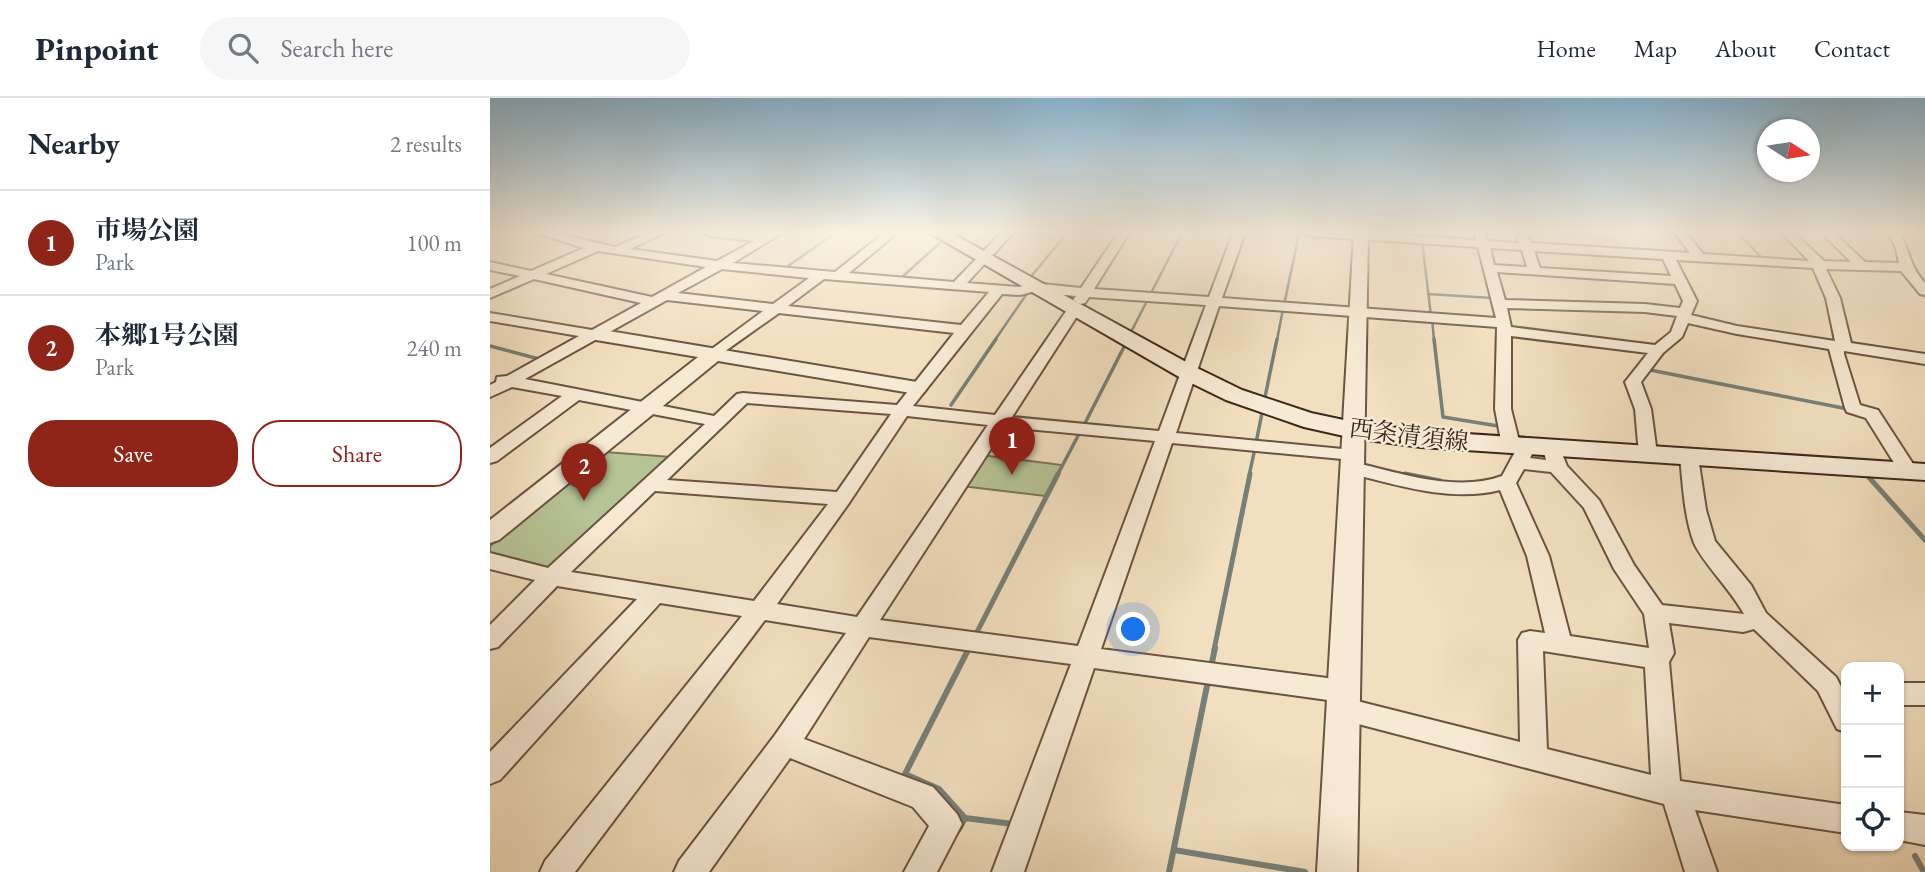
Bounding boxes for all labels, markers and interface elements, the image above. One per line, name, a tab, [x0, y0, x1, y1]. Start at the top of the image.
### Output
search box	[200, 17, 690, 80]
text: Pinpoint	[35, 27, 158, 70]
icon: search	[224, 29, 262, 67]
text: Search here	[280, 31, 393, 65]
text: Home	[1536, 33, 1596, 64]
text: Map	[1634, 33, 1677, 64]
text: About	[1715, 33, 1776, 64]
text: Contact	[1814, 33, 1890, 64]
north arrow	[1757, 119, 1820, 182]
text: Nearby	[28, 124, 120, 163]
text: 2 results	[390, 129, 462, 159]
text: 市場公園	[95, 213, 199, 247]
text: 1	[45, 228, 57, 258]
text: 100 m	[406, 228, 462, 258]
text: Park	[95, 247, 134, 277]
text: 本郷1号公園	[95, 318, 239, 352]
text: 2	[45, 333, 57, 363]
text: 240 m	[406, 333, 462, 363]
text: Park	[95, 352, 134, 382]
street label: 西条清須線	[1348, 412, 1471, 457]
pin: 1	[989, 417, 1035, 475]
button: Save	[28, 420, 238, 487]
button: Share	[252, 420, 462, 487]
pin: 2	[561, 443, 607, 501]
your location	[1116, 612, 1150, 646]
map controls	[1841, 662, 1904, 851]
button: +	[1841, 662, 1904, 725]
button: −	[1841, 725, 1904, 788]
button: locate	[1841, 788, 1904, 851]

